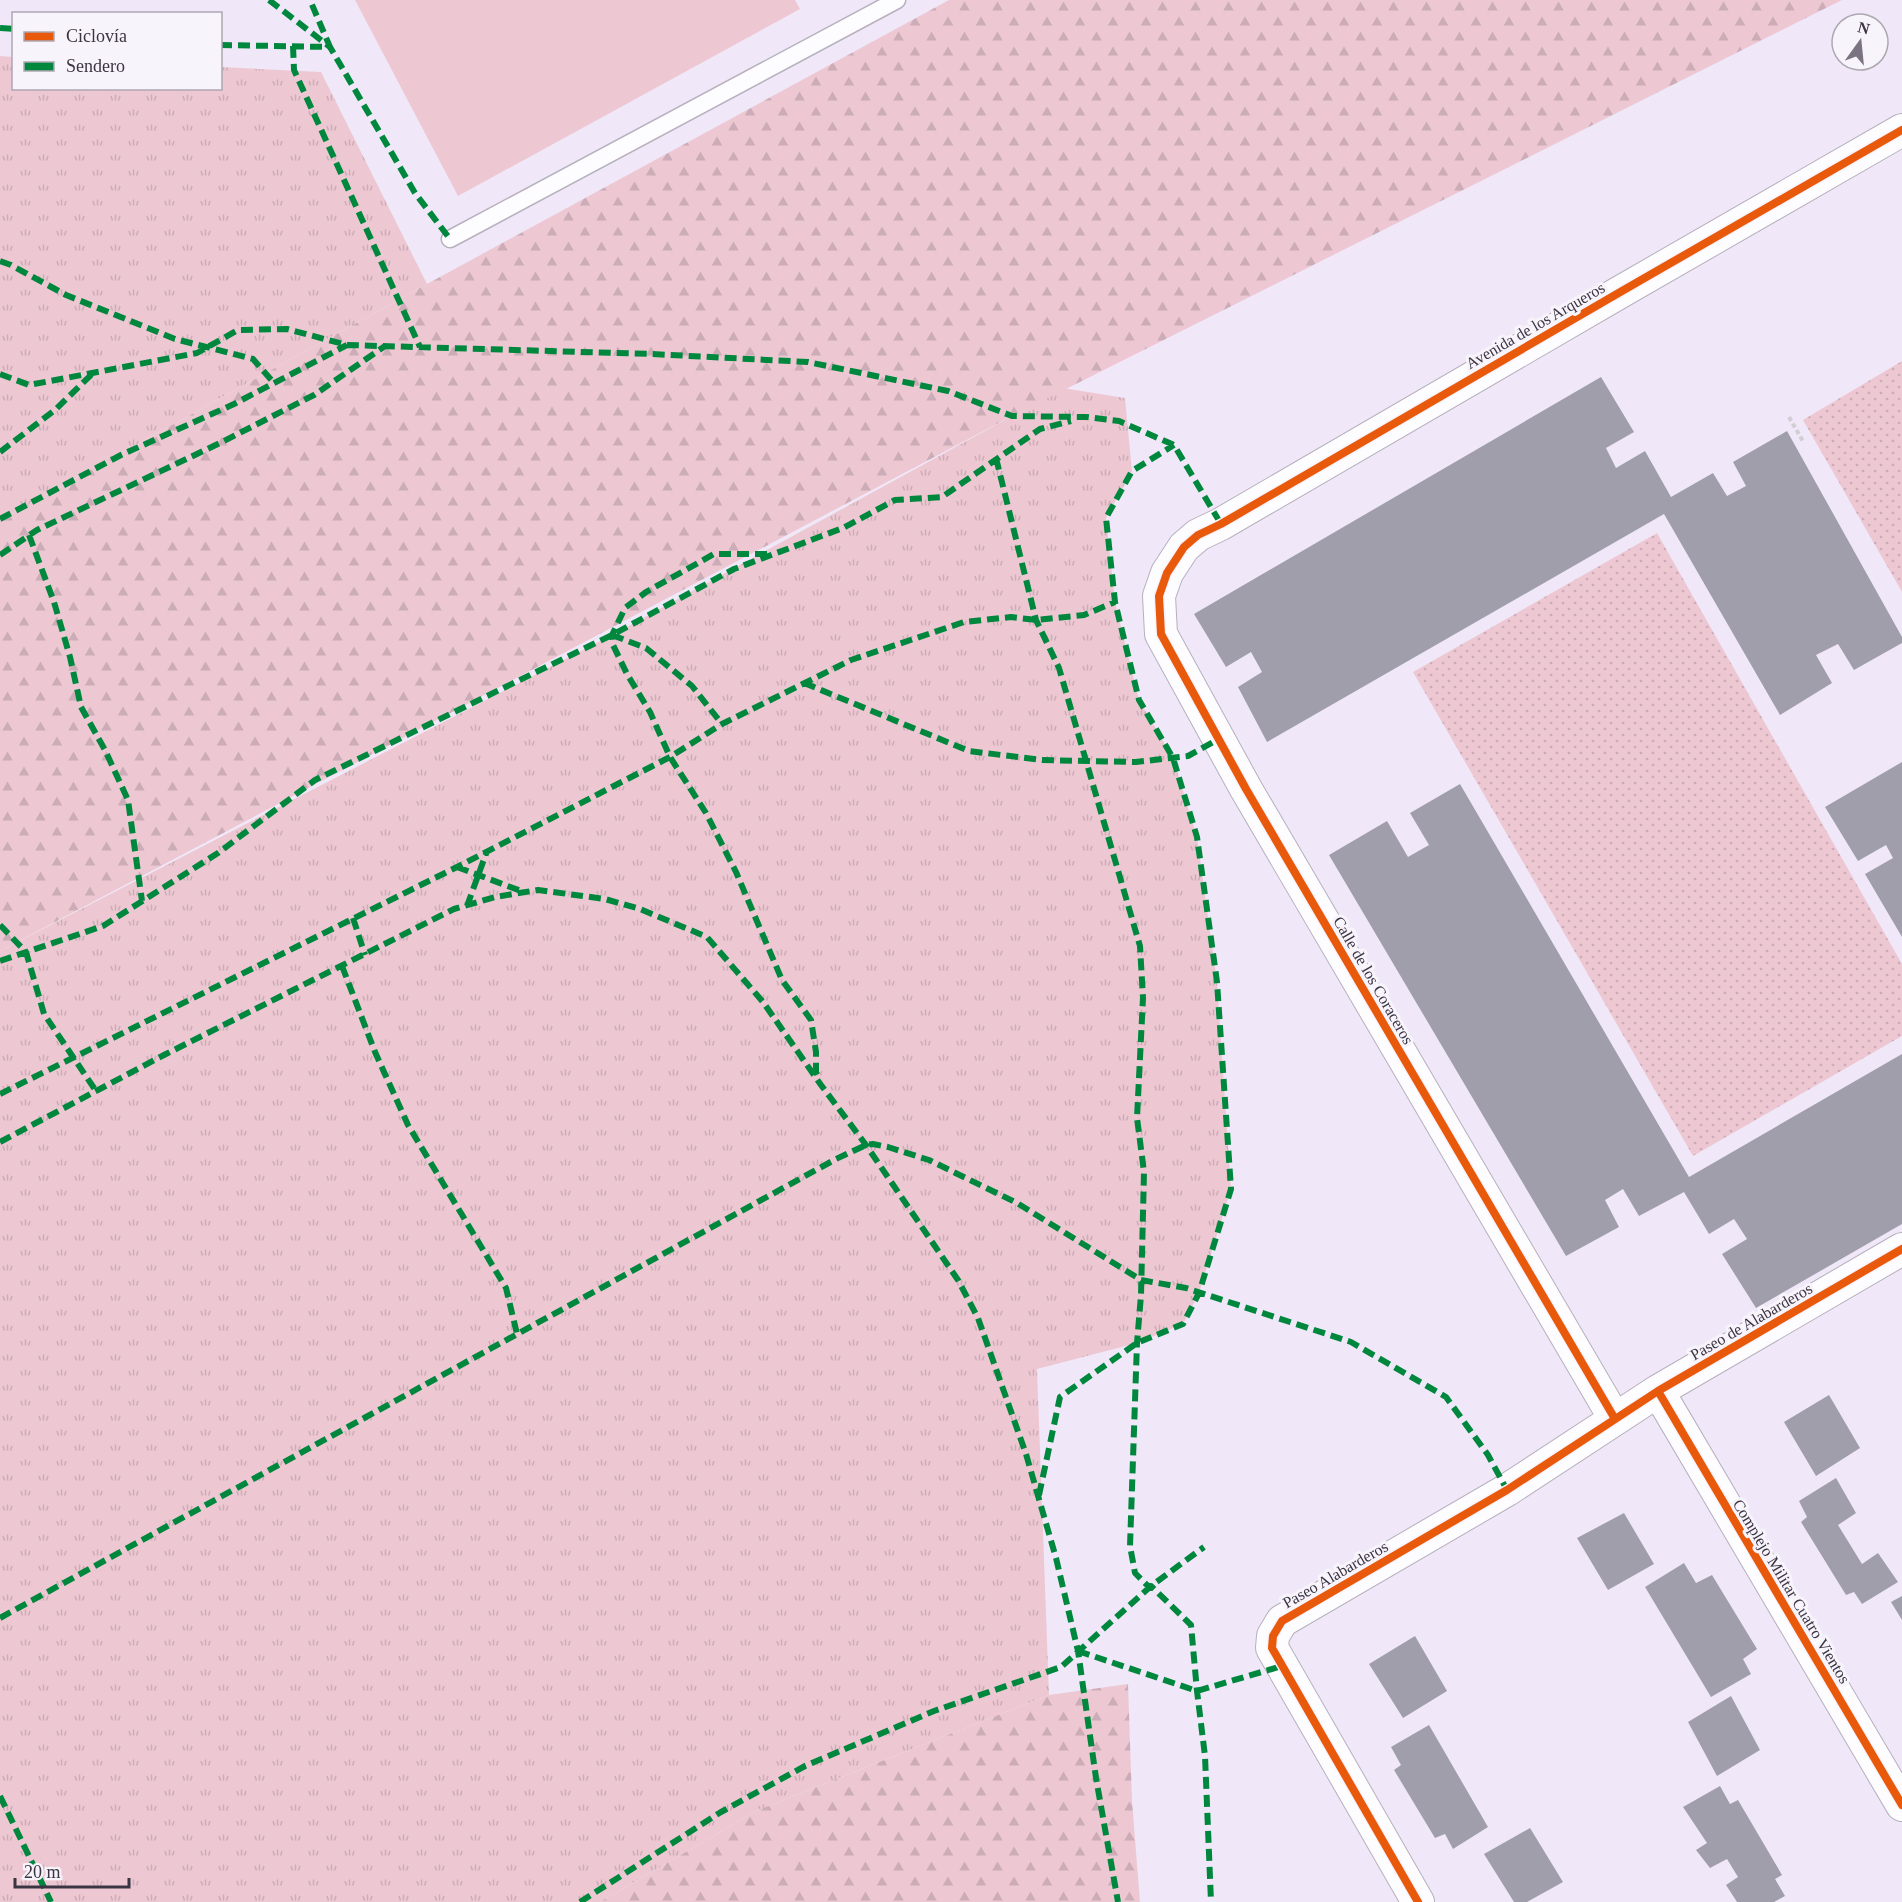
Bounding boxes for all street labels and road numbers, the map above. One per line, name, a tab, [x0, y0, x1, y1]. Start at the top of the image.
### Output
street label: Avenida de los Arqueros	[1463, 279, 1608, 373]
street label: Calle de los Coraceros	[1330, 913, 1417, 1047]
street label: Paseo de Alabarderos	[1687, 1280, 1815, 1363]
street label: Complejo Militar Cuatro Vientos	[1729, 1496, 1853, 1687]
street label: Paseo Alabarderos	[1280, 1537, 1391, 1611]

